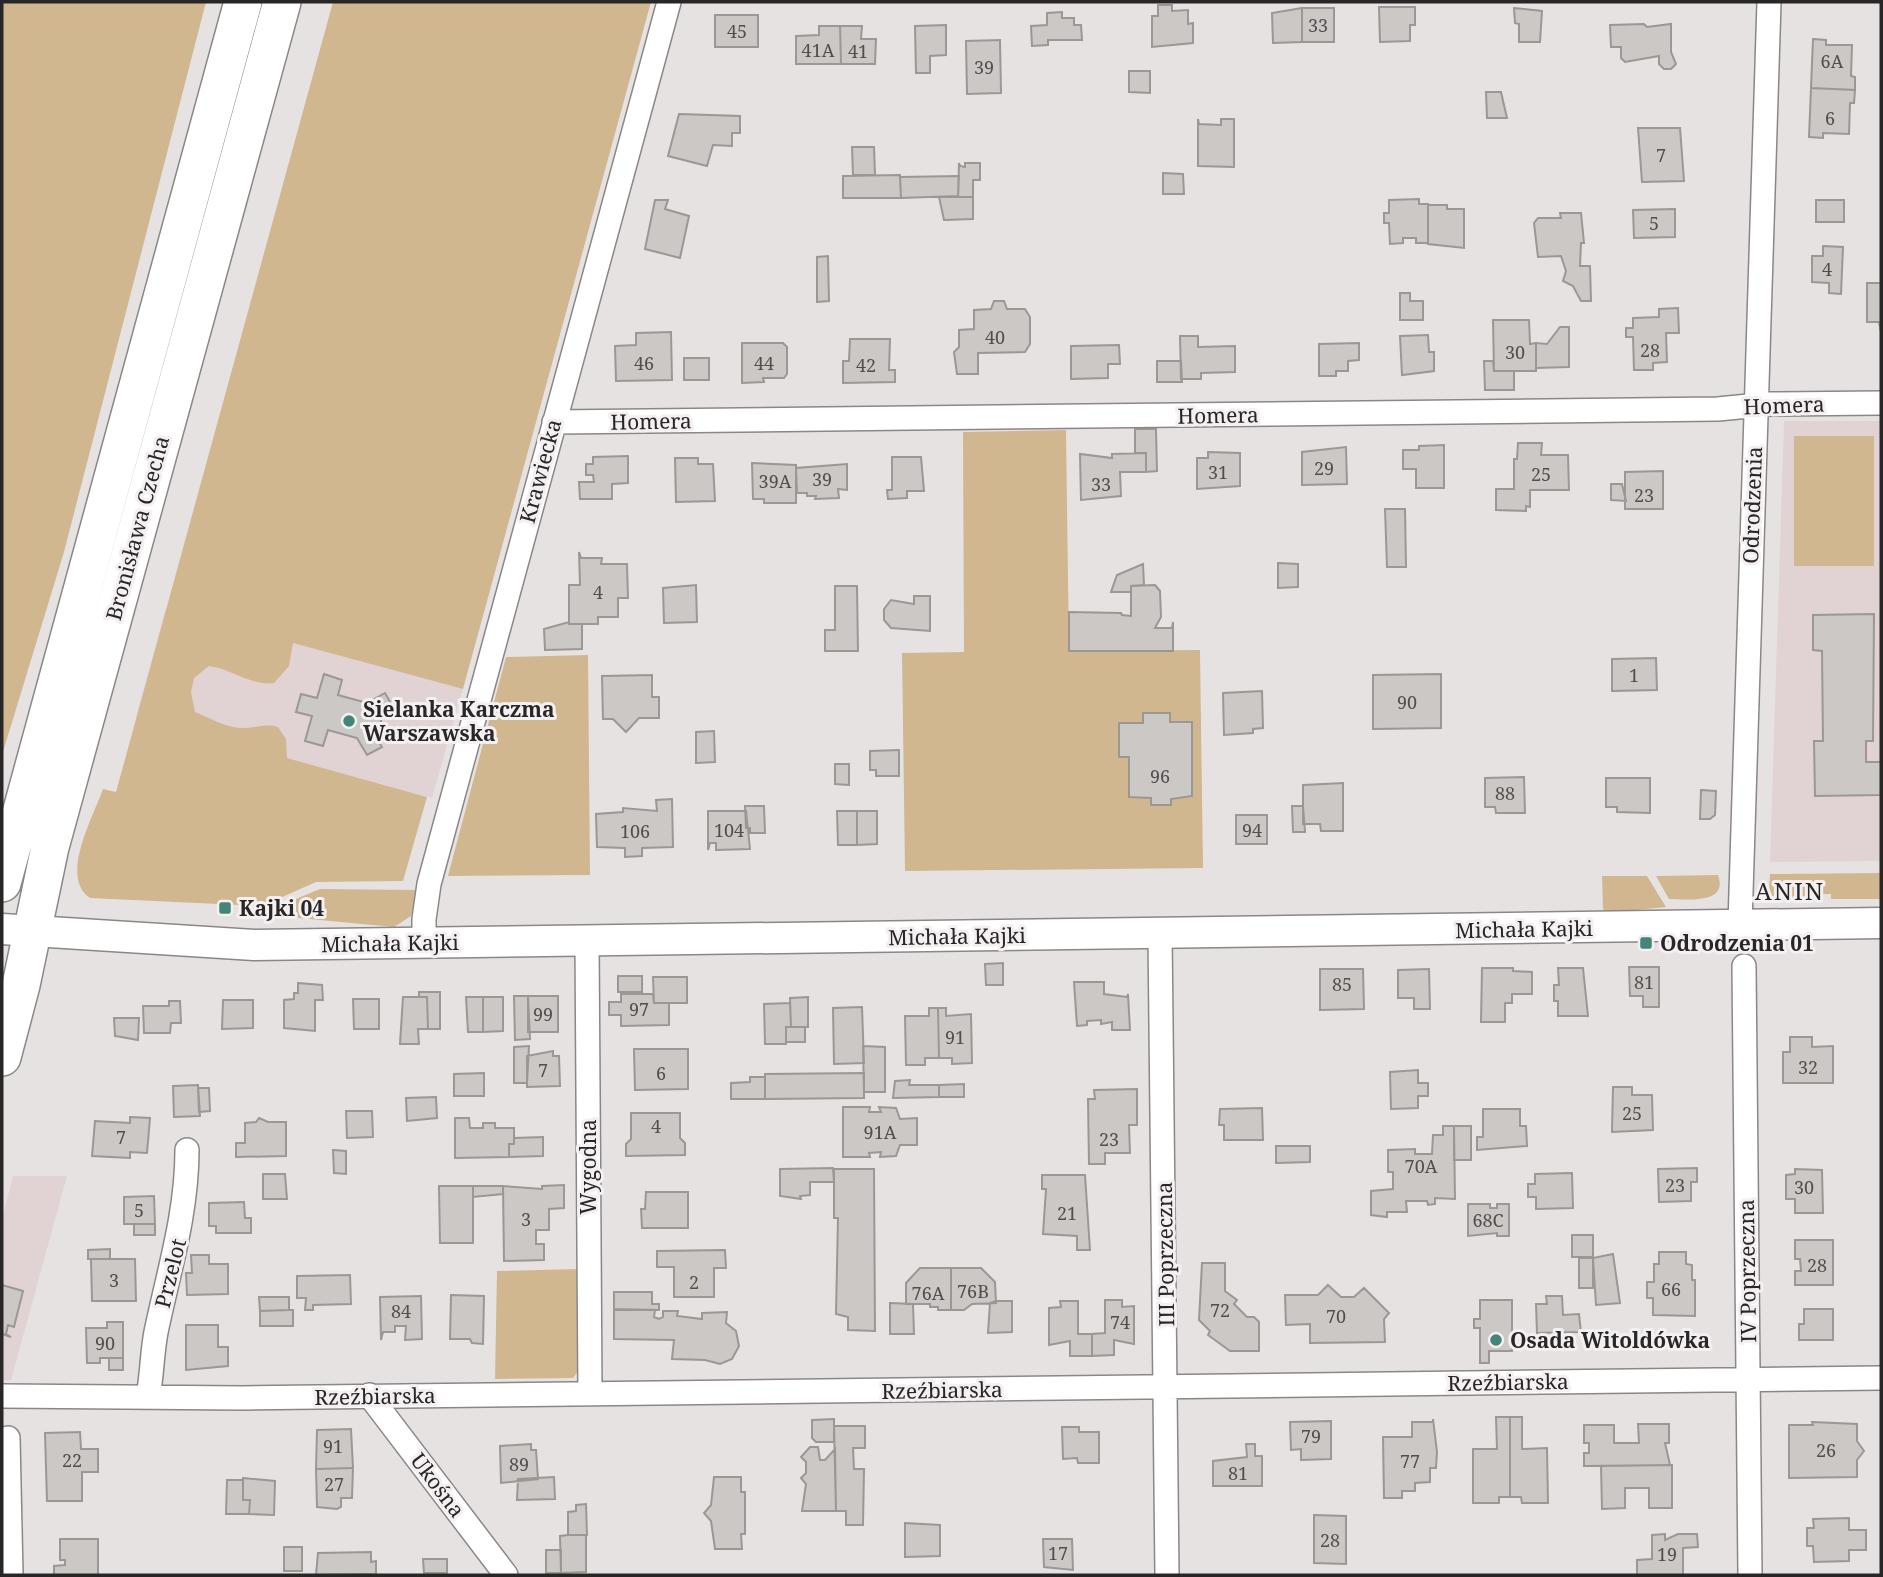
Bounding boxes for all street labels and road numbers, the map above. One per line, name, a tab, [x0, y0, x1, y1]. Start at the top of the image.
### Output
street label: Homera	[1743, 390, 1825, 420]
street label: Homera	[1177, 400, 1259, 430]
street label: Homera	[610, 406, 692, 436]
street label: Krawiecka	[513, 416, 567, 526]
street label: Bronisława Czecha	[99, 433, 175, 623]
street label: Odrodzenia	[1736, 446, 1768, 564]
street label: Michała Kajki	[1455, 914, 1593, 944]
street label: Michała Kajki	[888, 921, 1026, 951]
street label: Michała Kajki	[321, 928, 459, 958]
street label: Wygodna	[574, 1119, 602, 1215]
street label: III Poprzeczna	[1150, 1181, 1180, 1327]
street label: IV Poprzeczna	[1732, 1199, 1762, 1343]
street label: Przelot	[148, 1235, 192, 1311]
street label: Rzeźbiarska	[1447, 1367, 1569, 1397]
street label: Rzeźbiarska	[881, 1375, 1003, 1405]
street label: Rzeźbiarska	[314, 1381, 436, 1411]
street label: Ukośna	[405, 1447, 471, 1523]

